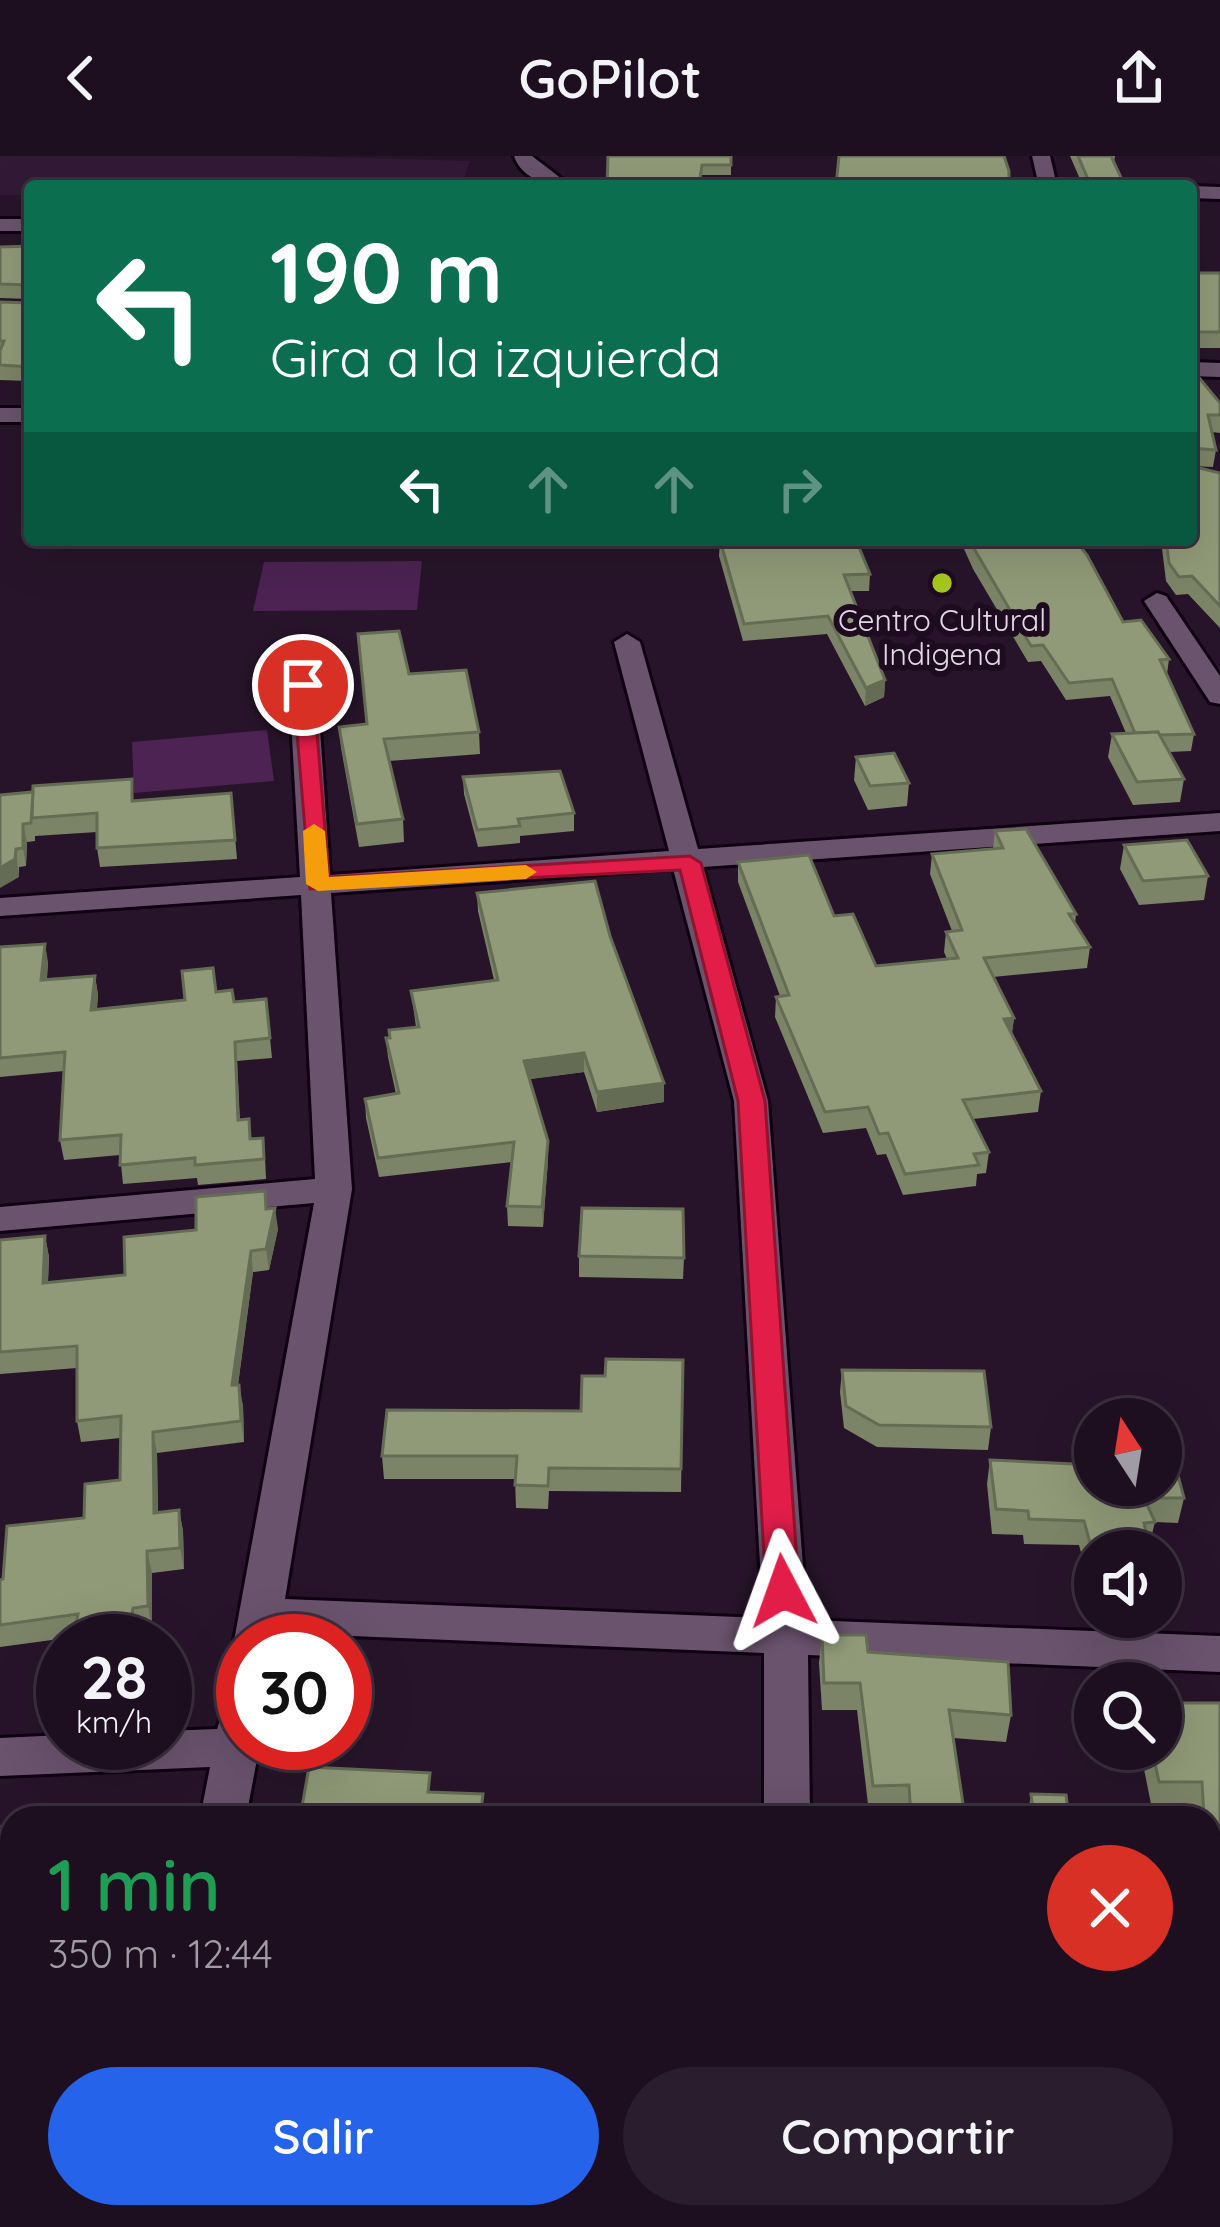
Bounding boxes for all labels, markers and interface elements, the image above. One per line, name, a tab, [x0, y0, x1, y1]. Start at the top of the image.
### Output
text: GoPilot	[518, 44, 702, 112]
icon: back	[48, 45, 114, 111]
icon: share	[1106, 45, 1172, 111]
text: 190 m	[270, 219, 503, 324]
icon: left	[72, 228, 228, 384]
text: Gira a la izquierda	[270, 323, 722, 391]
icon: left	[389, 456, 455, 522]
icon: ahead	[515, 456, 581, 522]
icon: ahead	[641, 456, 707, 522]
icon: right	[767, 456, 833, 522]
marker: Centro Cultural Indigena	[929, 570, 955, 596]
place label: Centro Cultural Indigena	[838, 601, 1046, 673]
pin	[252, 634, 354, 736]
icon: arrive	[270, 652, 336, 718]
north arrow	[1074, 1398, 1182, 1506]
map controls	[1074, 1398, 1182, 1770]
position arrow	[720, 1528, 846, 1654]
button: sound	[1074, 1530, 1182, 1638]
speed limit sign: 30	[216, 1614, 372, 1770]
text: 28	[80, 1639, 148, 1714]
button: search	[1074, 1662, 1182, 1770]
text: km/h	[76, 1703, 152, 1741]
text: 1 min	[48, 1839, 221, 1929]
button: close	[1047, 1845, 1173, 1971]
text: 350 m · 12:44	[48, 1929, 272, 1978]
button: Salir	[48, 2067, 599, 2205]
button: Compartir	[623, 2067, 1173, 2205]

